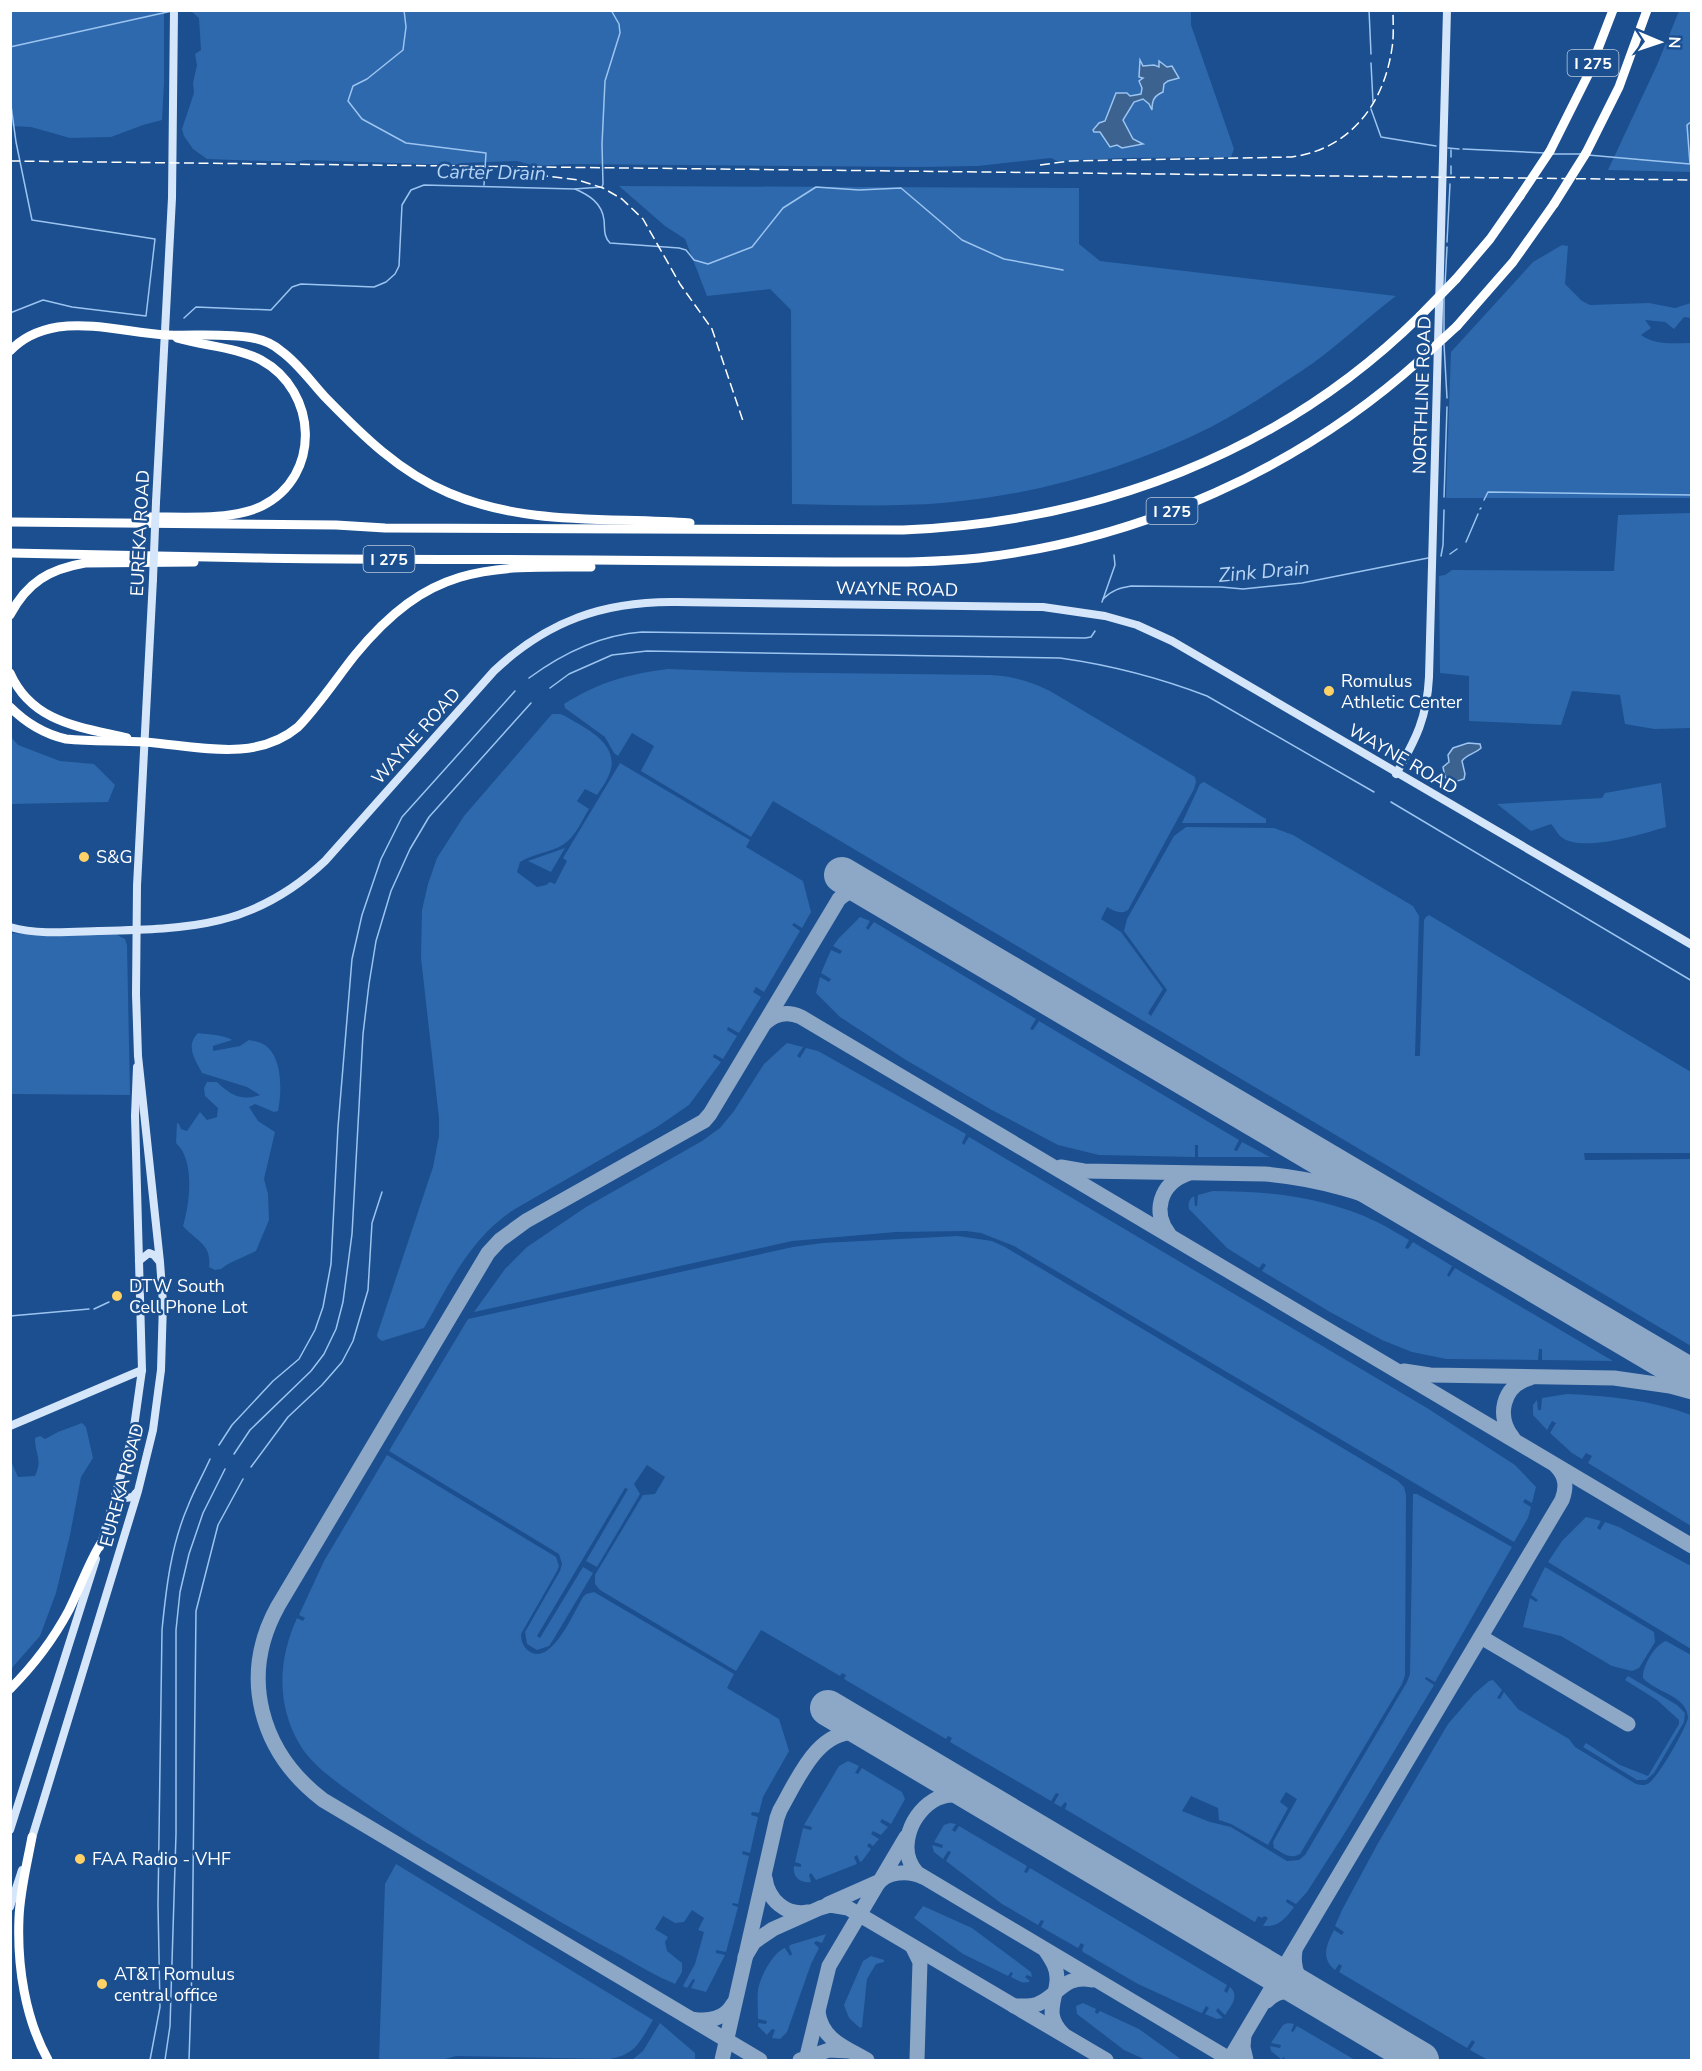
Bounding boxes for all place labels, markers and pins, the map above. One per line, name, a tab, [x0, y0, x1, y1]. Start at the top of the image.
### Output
place label: Romulus Athletic Center	[1341, 669, 1463, 714]
marker: Romulus Athletic Center	[1322, 684, 1336, 698]
place label: S&G	[96, 845, 133, 869]
marker: S&G	[77, 850, 91, 864]
place label: DTW South Cell Phone Lot	[129, 1274, 248, 1319]
marker: DTW South Cell Phone Lot	[110, 1289, 124, 1303]
place label: FAA Radio - VHF	[92, 1847, 231, 1871]
marker: FAA Radio - VHF	[73, 1852, 87, 1866]
place label: AT&T Romulus central office	[114, 1962, 235, 2007]
marker: AT&T Romulus central office	[95, 1977, 109, 1991]

